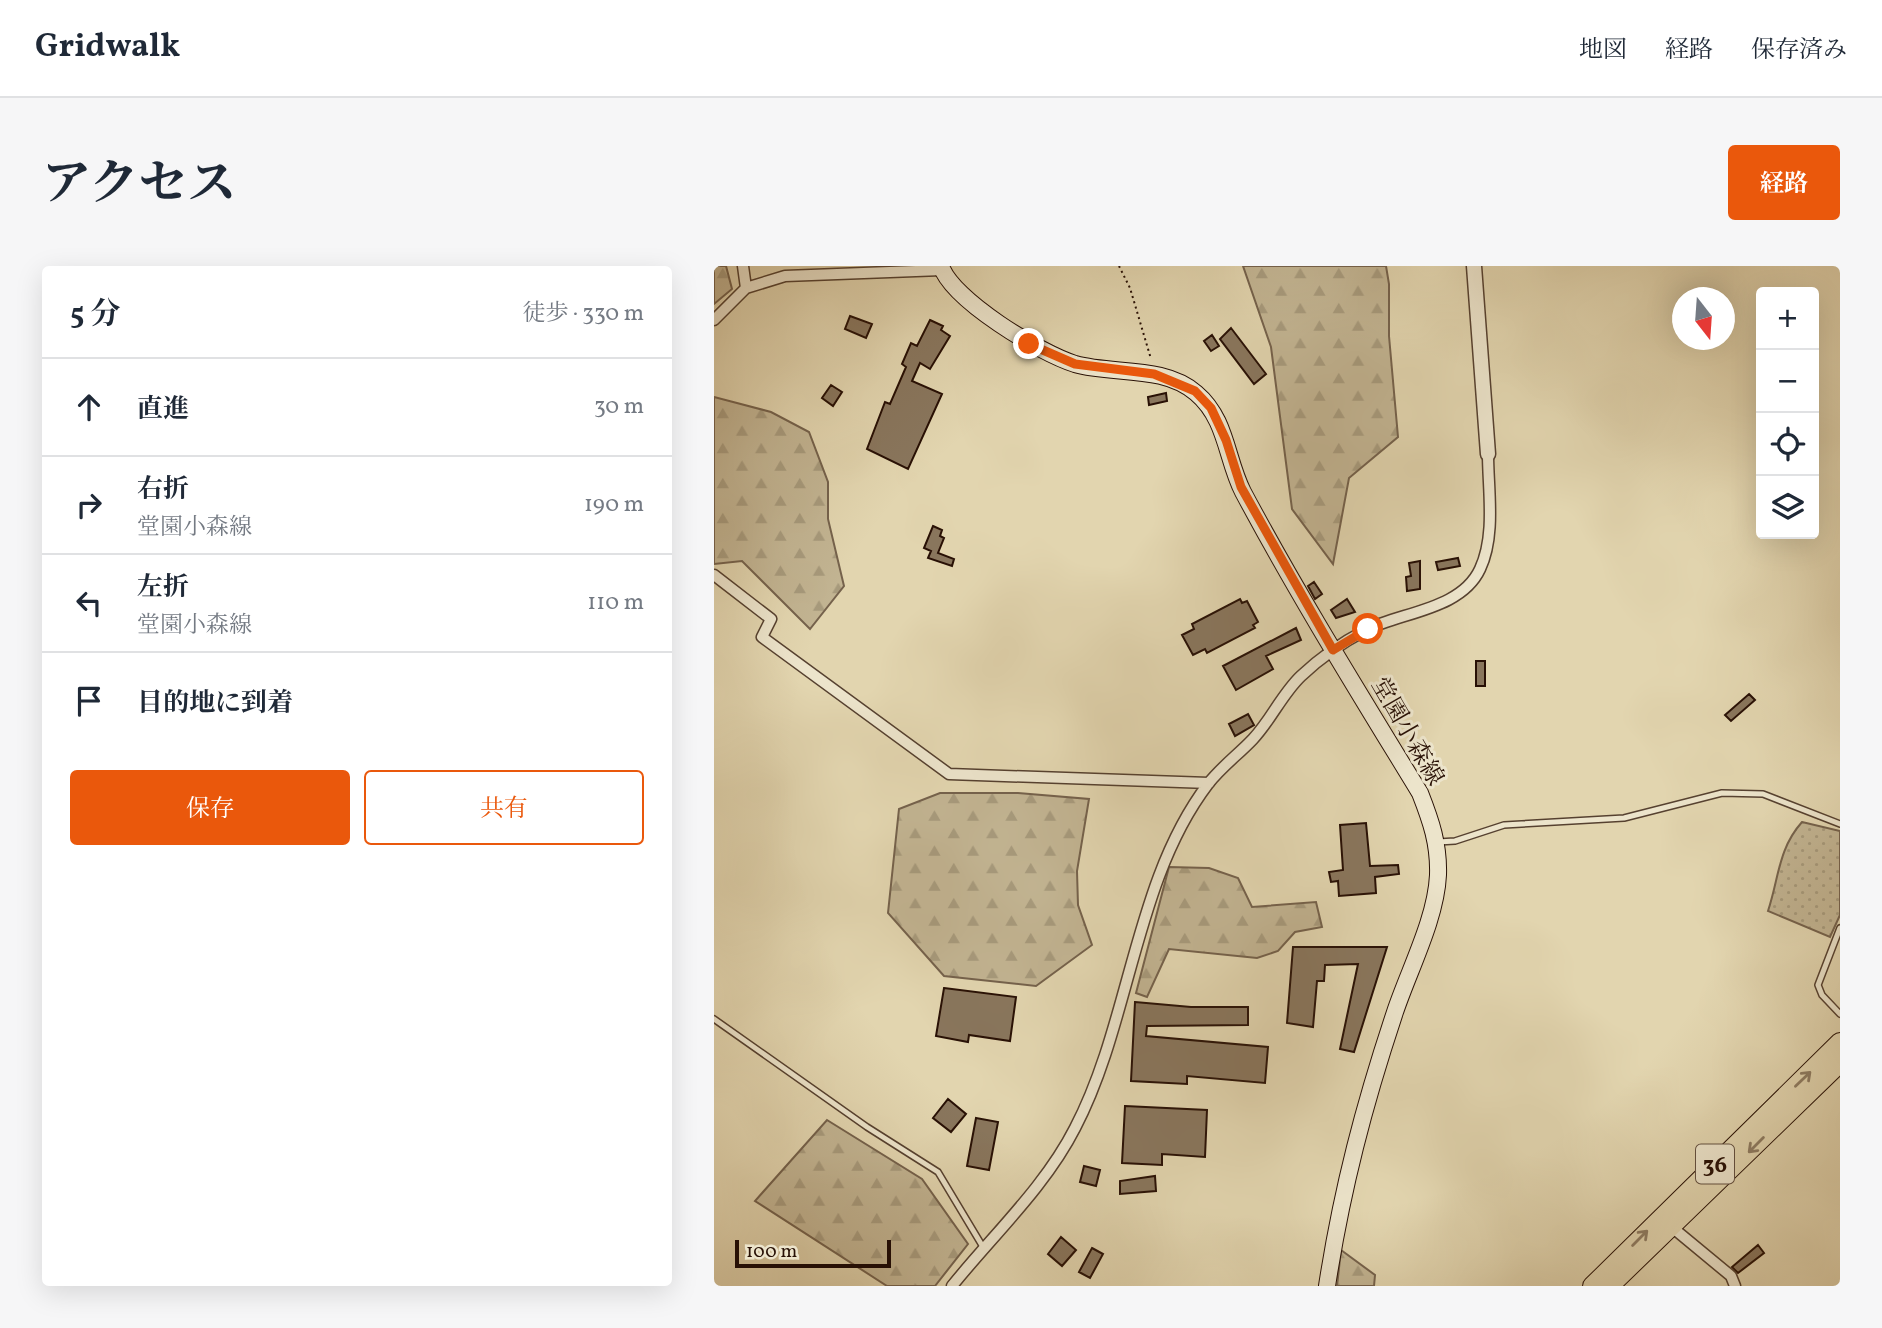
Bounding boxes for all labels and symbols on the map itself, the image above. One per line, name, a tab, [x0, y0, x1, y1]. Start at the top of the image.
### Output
north arrow	[1672, 287, 1735, 350]
route end	[1013, 328, 1044, 359]
route start	[1352, 613, 1383, 644]
street label: 堂園小森線	[1362, 672, 1451, 792]
one-way arrow	[1794, 1070, 1811, 1087]
one-way arrow	[1748, 1137, 1765, 1154]
road number: 36	[1696, 1144, 1734, 1183]
one-way arrow	[1631, 1229, 1648, 1246]
scale bar	[735, 1237, 891, 1269]

